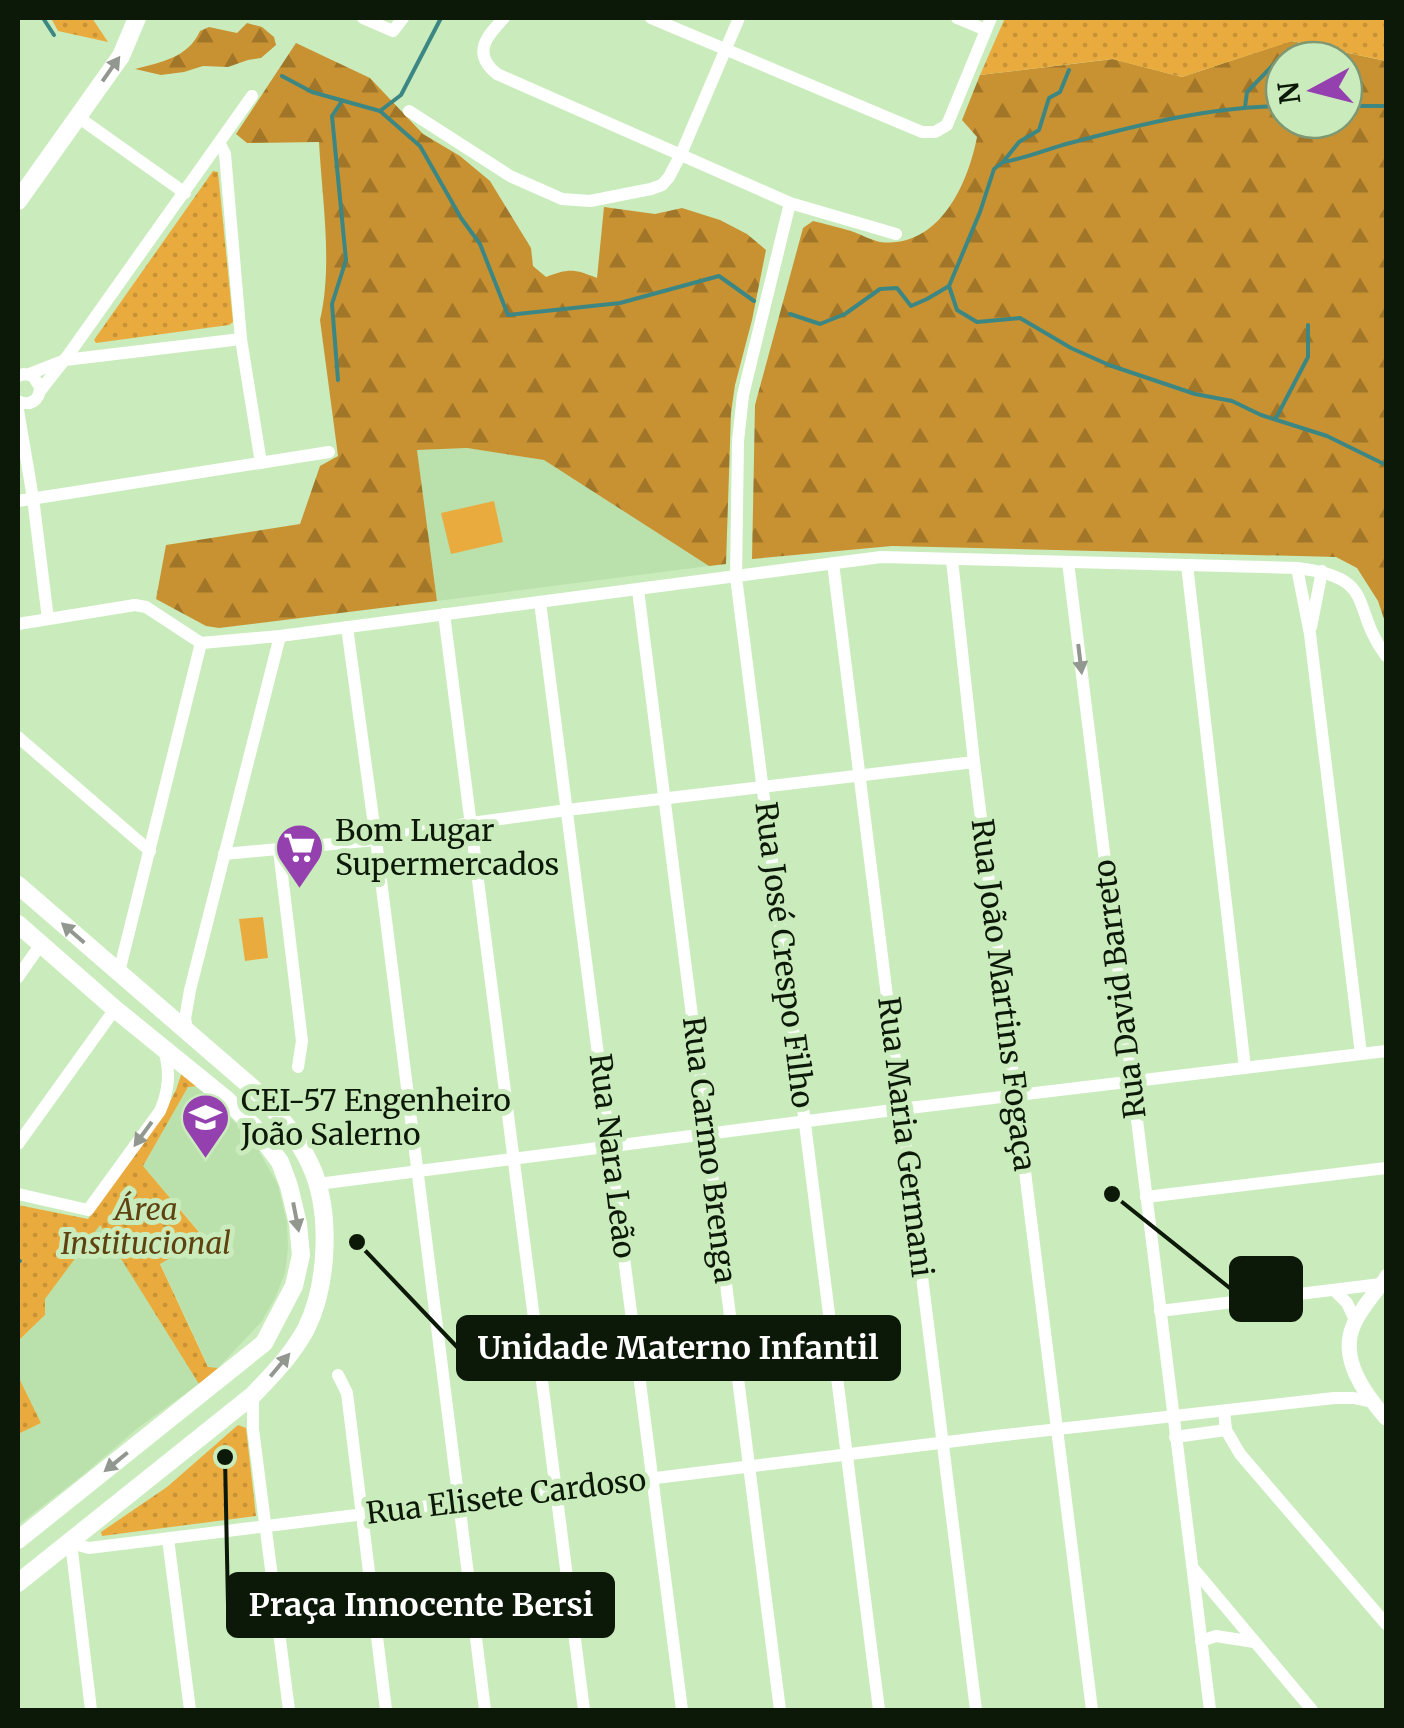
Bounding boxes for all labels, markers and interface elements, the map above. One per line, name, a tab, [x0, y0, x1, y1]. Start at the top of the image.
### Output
north arrow	[1264, 40, 1364, 140]
one-way arrow	[102, 56, 120, 83]
text: N	[1270, 80, 1308, 106]
one-way arrow	[1072, 644, 1088, 675]
street label: Rua José Crespo Filho	[747, 800, 823, 1110]
place label: Bom Lugar Supermercados	[335, 811, 559, 883]
street label: Rua João Martins Fogaça	[964, 817, 1044, 1173]
supermarket icon: Bom Lugar Supermercados	[274, 822, 326, 890]
street label: Rua David Barreto	[1084, 858, 1154, 1121]
one-way arrow	[61, 922, 86, 944]
street label: Rua Maria Germani	[870, 995, 942, 1279]
street label: Rua Carmo Brenga	[675, 1014, 745, 1285]
street label: Rua Nara Leão	[582, 1051, 644, 1260]
place label: CEI-57 Engenheiro João Salerno	[240, 1081, 511, 1153]
school or university icon: CEI-57 Engenheiro João Salerno	[180, 1092, 232, 1160]
one-way arrow	[134, 1121, 153, 1147]
park label: Área Institucional	[61, 1190, 231, 1262]
one-way arrow	[288, 1202, 304, 1233]
callout: ㅤ	[1231, 1258, 1301, 1320]
text: ㅤ	[1251, 1270, 1281, 1310]
callout: Unidade Materno Infantil	[458, 1317, 899, 1379]
text: Unidade Materno Infantil	[477, 1328, 879, 1368]
one-way arrow	[269, 1352, 291, 1377]
one-way arrow	[103, 1451, 128, 1472]
street label: Rua Elisete Cardoso	[364, 1460, 648, 1532]
callout: Praça Innocente Bersi	[228, 1574, 613, 1636]
text: Praça Innocente Bersi	[249, 1585, 593, 1625]

